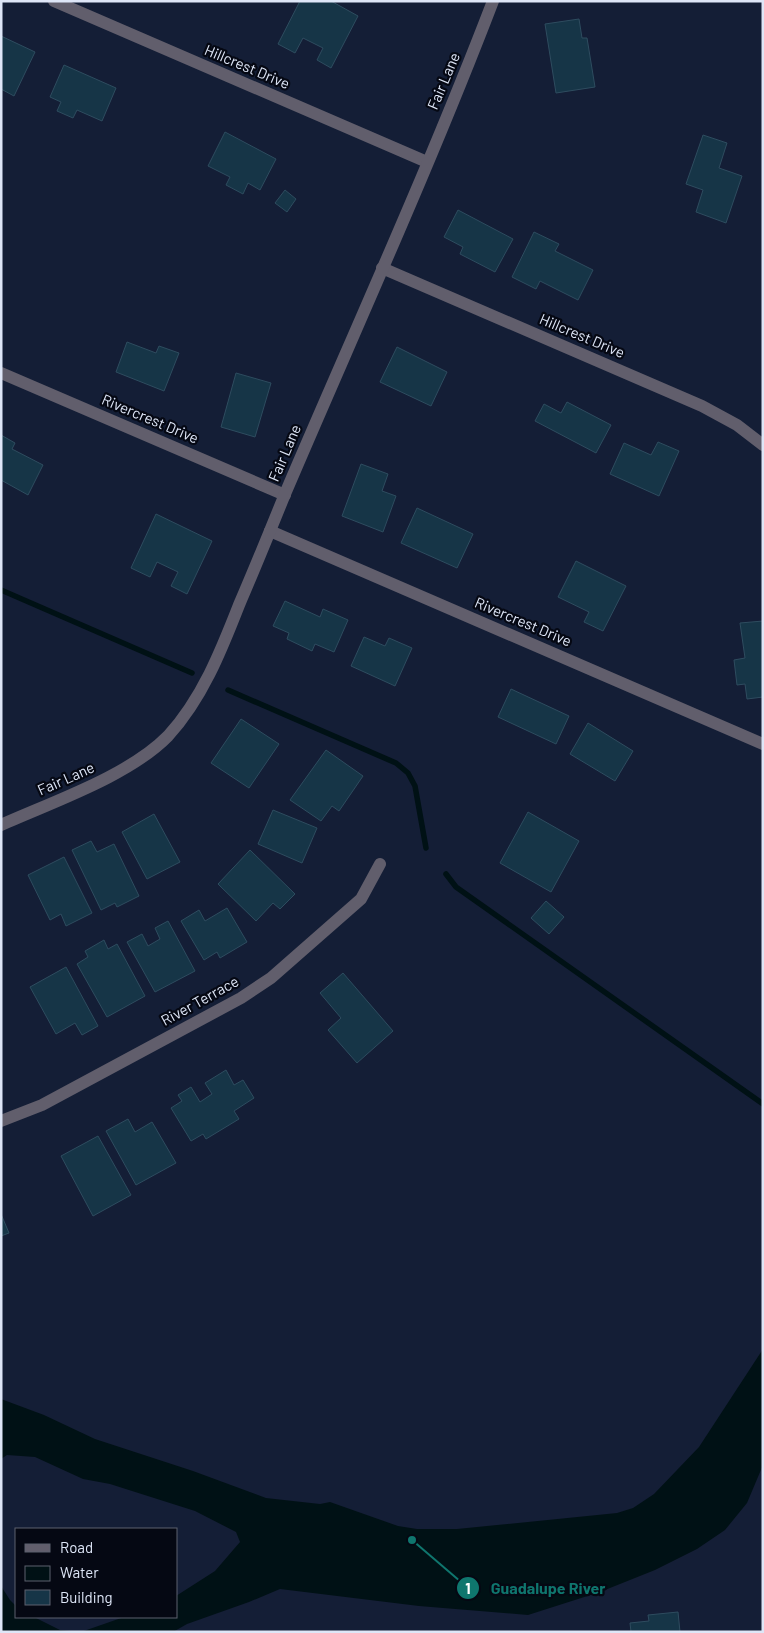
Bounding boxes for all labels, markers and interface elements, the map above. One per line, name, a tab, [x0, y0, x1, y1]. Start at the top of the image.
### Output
street label: Hillcrest Drive	[202, 40, 293, 92]
street label: Fair Lane	[423, 49, 463, 112]
street label: Hillcrest Drive	[537, 309, 628, 361]
street label: Rivercrest Drive	[99, 390, 201, 447]
street label: Fair Lane	[264, 421, 304, 484]
street label: Rivercrest Drive	[472, 593, 574, 650]
street label: Fair Lane	[34, 758, 97, 799]
street label: River Terrace	[157, 971, 242, 1029]
legend	[15, 1528, 178, 1618]
text: Road	[60, 1538, 93, 1556]
text: Water	[60, 1563, 99, 1581]
callout: Guadalupe River	[456, 1573, 615, 1604]
text: Guadalupe River	[491, 1578, 605, 1597]
text: 1	[465, 1579, 471, 1597]
text: Building	[60, 1588, 113, 1606]

